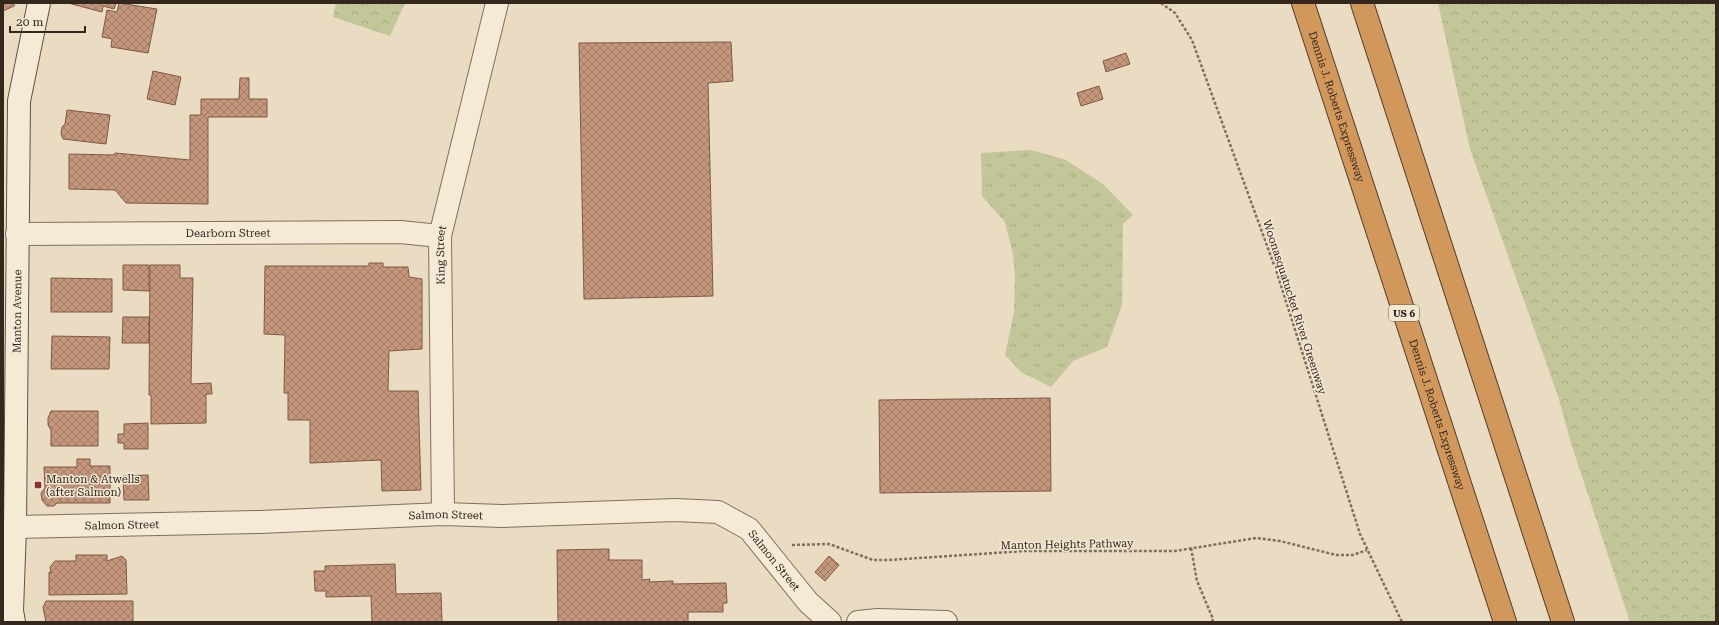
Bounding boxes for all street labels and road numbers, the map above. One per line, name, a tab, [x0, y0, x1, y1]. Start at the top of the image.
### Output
street label: Dennis J. Roberts Expressway	[1306, 30, 1367, 184]
street label: Woonasquatucket River Greenway	[1260, 218, 1329, 397]
street label: King Street	[434, 224, 449, 285]
street label: Dearborn Street	[185, 227, 271, 240]
street label: Manton Avenue	[11, 269, 24, 353]
road number: US 6	[1389, 305, 1419, 321]
street label: Dennis J. Roberts Expressway	[1406, 338, 1468, 492]
street label: Salmon Street	[408, 508, 483, 523]
street label: Salmon Street	[85, 518, 159, 533]
street label: Salmon Street	[745, 528, 802, 594]
street label: Manton Heights Pathway	[1000, 537, 1134, 552]

